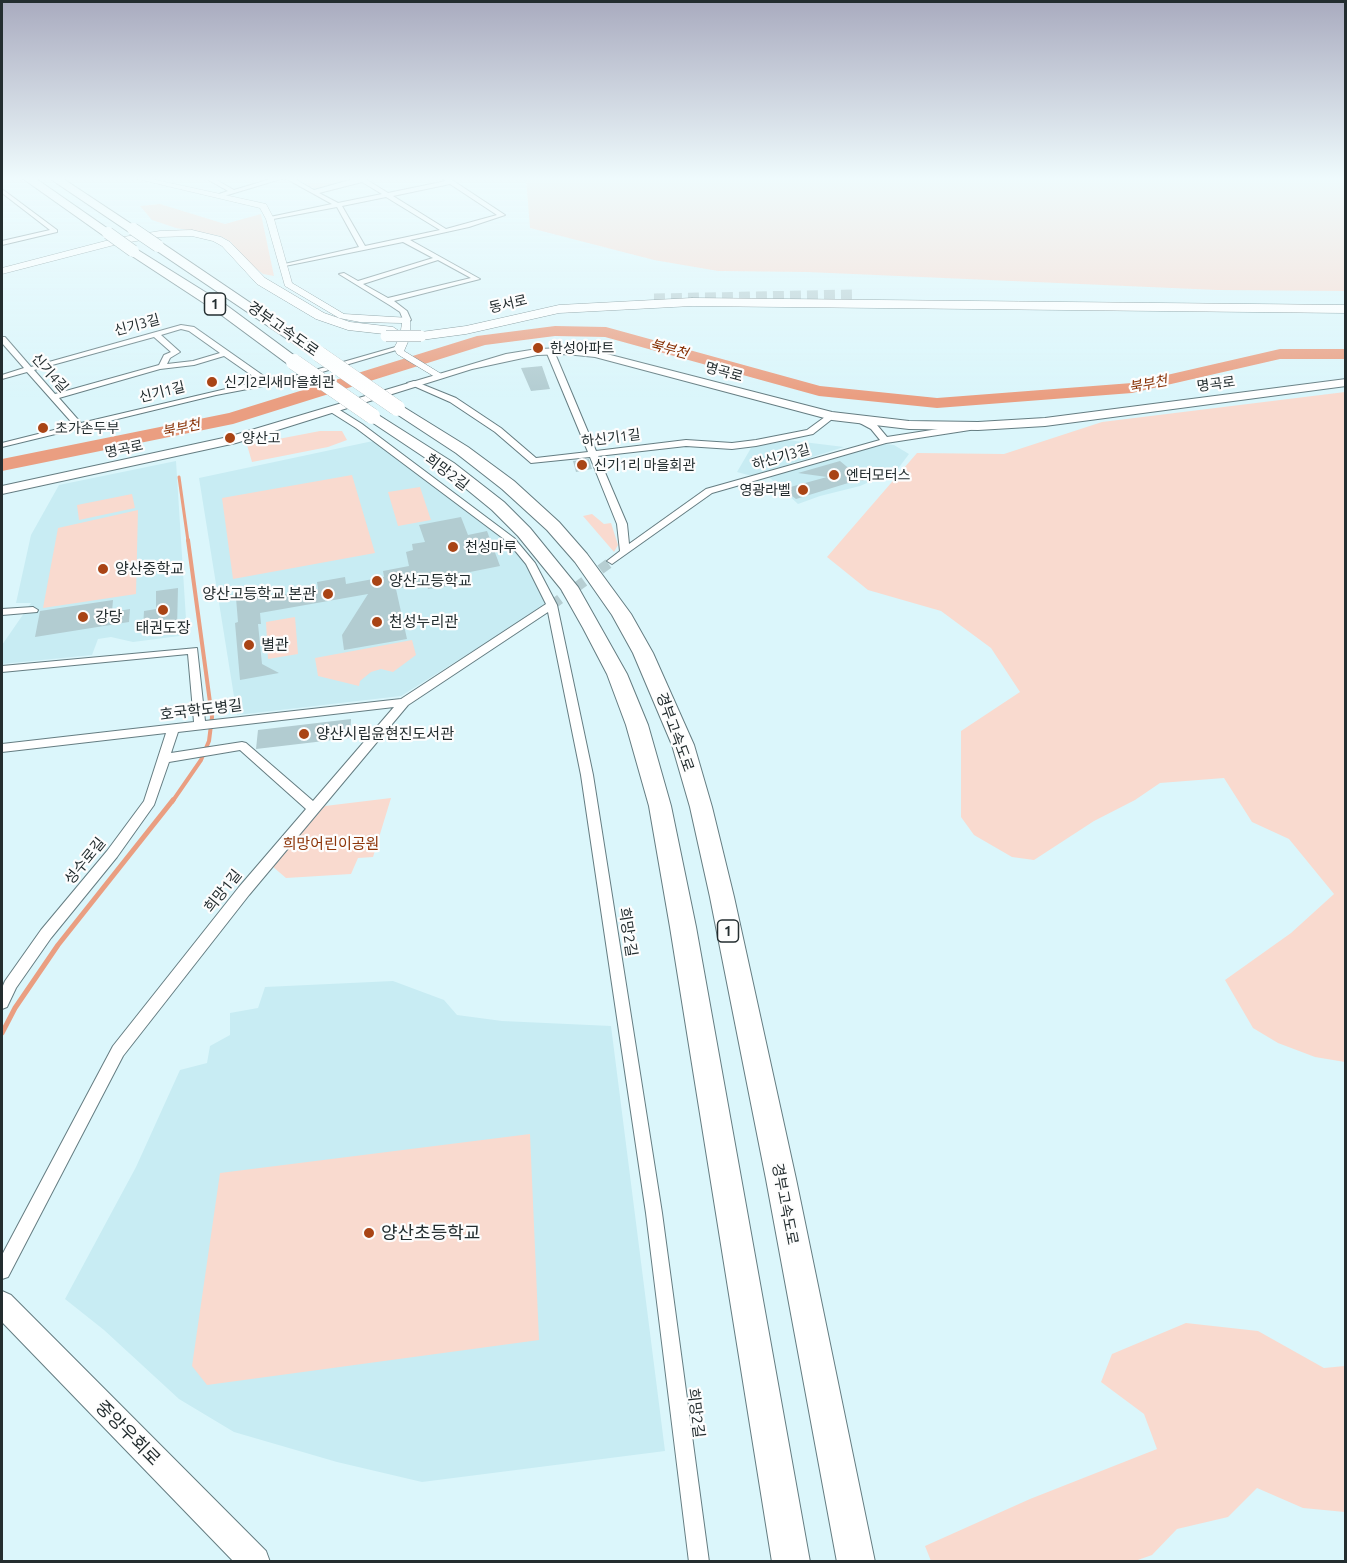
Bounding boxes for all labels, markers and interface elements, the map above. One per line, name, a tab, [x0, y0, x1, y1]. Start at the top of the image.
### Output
street label: 동서로	[487, 291, 529, 317]
road number: 1	[204, 293, 226, 315]
street label: 경부고속도로	[244, 298, 322, 360]
street label: 신기3길	[112, 311, 162, 339]
water label: 북부천	[648, 336, 690, 362]
place label: 한성아파트	[550, 340, 614, 356]
marker: 한성아파트	[531, 341, 545, 355]
street label: 신기4길	[28, 350, 72, 396]
street label: 명곡로	[703, 359, 745, 385]
water label: 북부천	[1127, 372, 1169, 396]
street label: 명곡로	[1196, 373, 1236, 395]
place label: 신기2리새마을회관	[224, 374, 335, 390]
marker: 신기2리새마을회관	[205, 375, 219, 389]
street label: 신기1길	[137, 378, 187, 406]
water label: 북부천	[160, 416, 202, 440]
place label: 초가손두부	[55, 420, 119, 436]
marker: 초가손두부	[36, 421, 50, 435]
street label: 하신기1길	[580, 426, 642, 450]
place label: 양산고	[242, 430, 281, 446]
marker: 양산고	[223, 431, 237, 445]
street label: 명곡로	[103, 437, 145, 461]
street label: 하신기3길	[750, 441, 812, 473]
street label: 희망2길	[422, 450, 472, 494]
place label: 신기1리 마을회관	[594, 457, 695, 473]
marker: 신기1리 마을회관	[575, 458, 589, 472]
place label: 엔터모터스	[846, 467, 910, 483]
marker: 엔터모터스	[827, 468, 841, 482]
place label: 영광라벨	[739, 482, 791, 498]
marker: 영광라벨	[796, 483, 810, 497]
place label: 천성마루	[465, 539, 517, 555]
marker: 천성마루	[446, 540, 460, 554]
place label: 양산중학교	[115, 560, 184, 578]
marker: 양산중학교	[96, 562, 110, 576]
place label: 양산고등학교	[389, 572, 472, 590]
marker: 양산고등학교	[370, 574, 384, 588]
place label: 양산고등학교 본관	[202, 585, 316, 603]
marker: 양산고등학교 본관	[321, 587, 335, 601]
marker: 태권도장	[156, 603, 170, 617]
place label: 강당	[95, 608, 123, 626]
marker: 강당	[76, 610, 90, 624]
place label: 천성누리관	[389, 613, 458, 631]
marker: 천성누리관	[370, 615, 384, 629]
place label: 태권도장	[135, 619, 191, 637]
place label: 별관	[261, 636, 289, 654]
marker: 별관	[242, 638, 256, 652]
street label: 경부고속도로	[652, 690, 698, 774]
street label: 호국학도병길	[159, 696, 243, 724]
place label: 양산시립윤현진도서관	[316, 725, 454, 743]
marker: 양산시립윤현진도서관	[297, 727, 311, 741]
street label: 성수로길	[61, 834, 109, 888]
park label: 희망어린이공원	[283, 835, 379, 853]
street label: 희망1길	[200, 866, 246, 916]
street label: 희망2길	[615, 906, 641, 958]
road number: 1	[718, 920, 738, 942]
street label: 경부고속도로	[768, 1162, 802, 1246]
place label: 양산초등학교	[381, 1222, 480, 1244]
marker: 양산초등학교	[362, 1226, 376, 1240]
street label: 희망2길	[684, 1387, 708, 1439]
street label: 중앙우회로	[91, 1396, 165, 1470]

